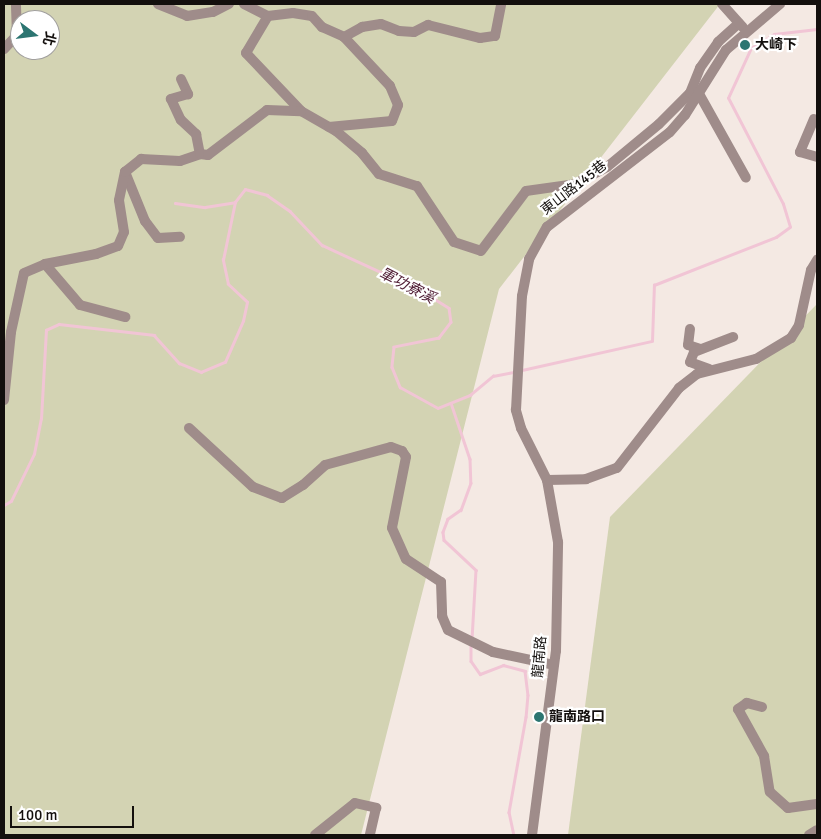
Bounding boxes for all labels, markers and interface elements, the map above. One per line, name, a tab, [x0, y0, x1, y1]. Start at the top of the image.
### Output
north arrow	[10, 10, 60, 60]
text: 北	[39, 30, 59, 48]
place label: 大崎下	[755, 37, 797, 53]
marker: 大崎下	[739, 39, 751, 51]
street label: 東山路145巷	[538, 157, 610, 219]
water label: 軍功寮溪	[376, 264, 438, 308]
street label: 龍南路	[530, 635, 550, 679]
place label: 龍南路口	[549, 709, 605, 725]
marker: 龍南路口	[533, 711, 545, 723]
scale bar	[12, 796, 136, 828]
text: 100 m	[18, 806, 58, 824]

